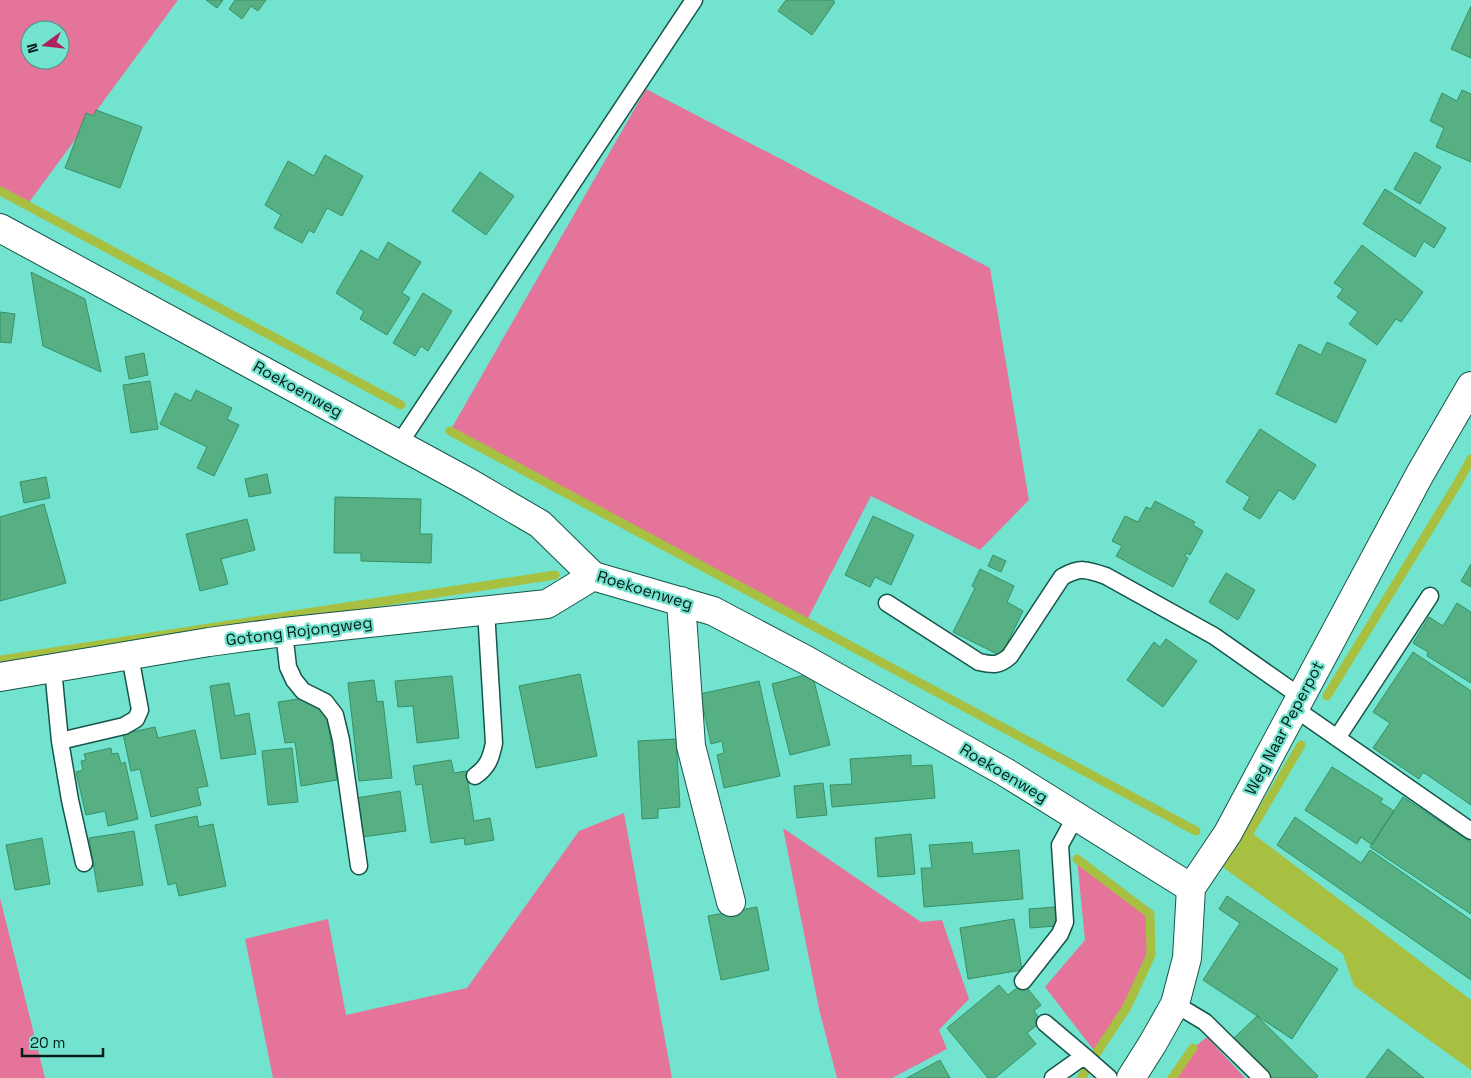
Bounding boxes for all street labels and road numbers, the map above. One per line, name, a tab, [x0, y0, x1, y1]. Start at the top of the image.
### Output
street label: Roekoenweg	[250, 356, 346, 422]
street label: Roekoenweg	[595, 565, 695, 615]
street label: Gotong Rojongweg	[224, 612, 374, 650]
street label: Weg Naar Peperpot	[1240, 657, 1328, 799]
street label: Roekoenweg	[956, 738, 1052, 808]

